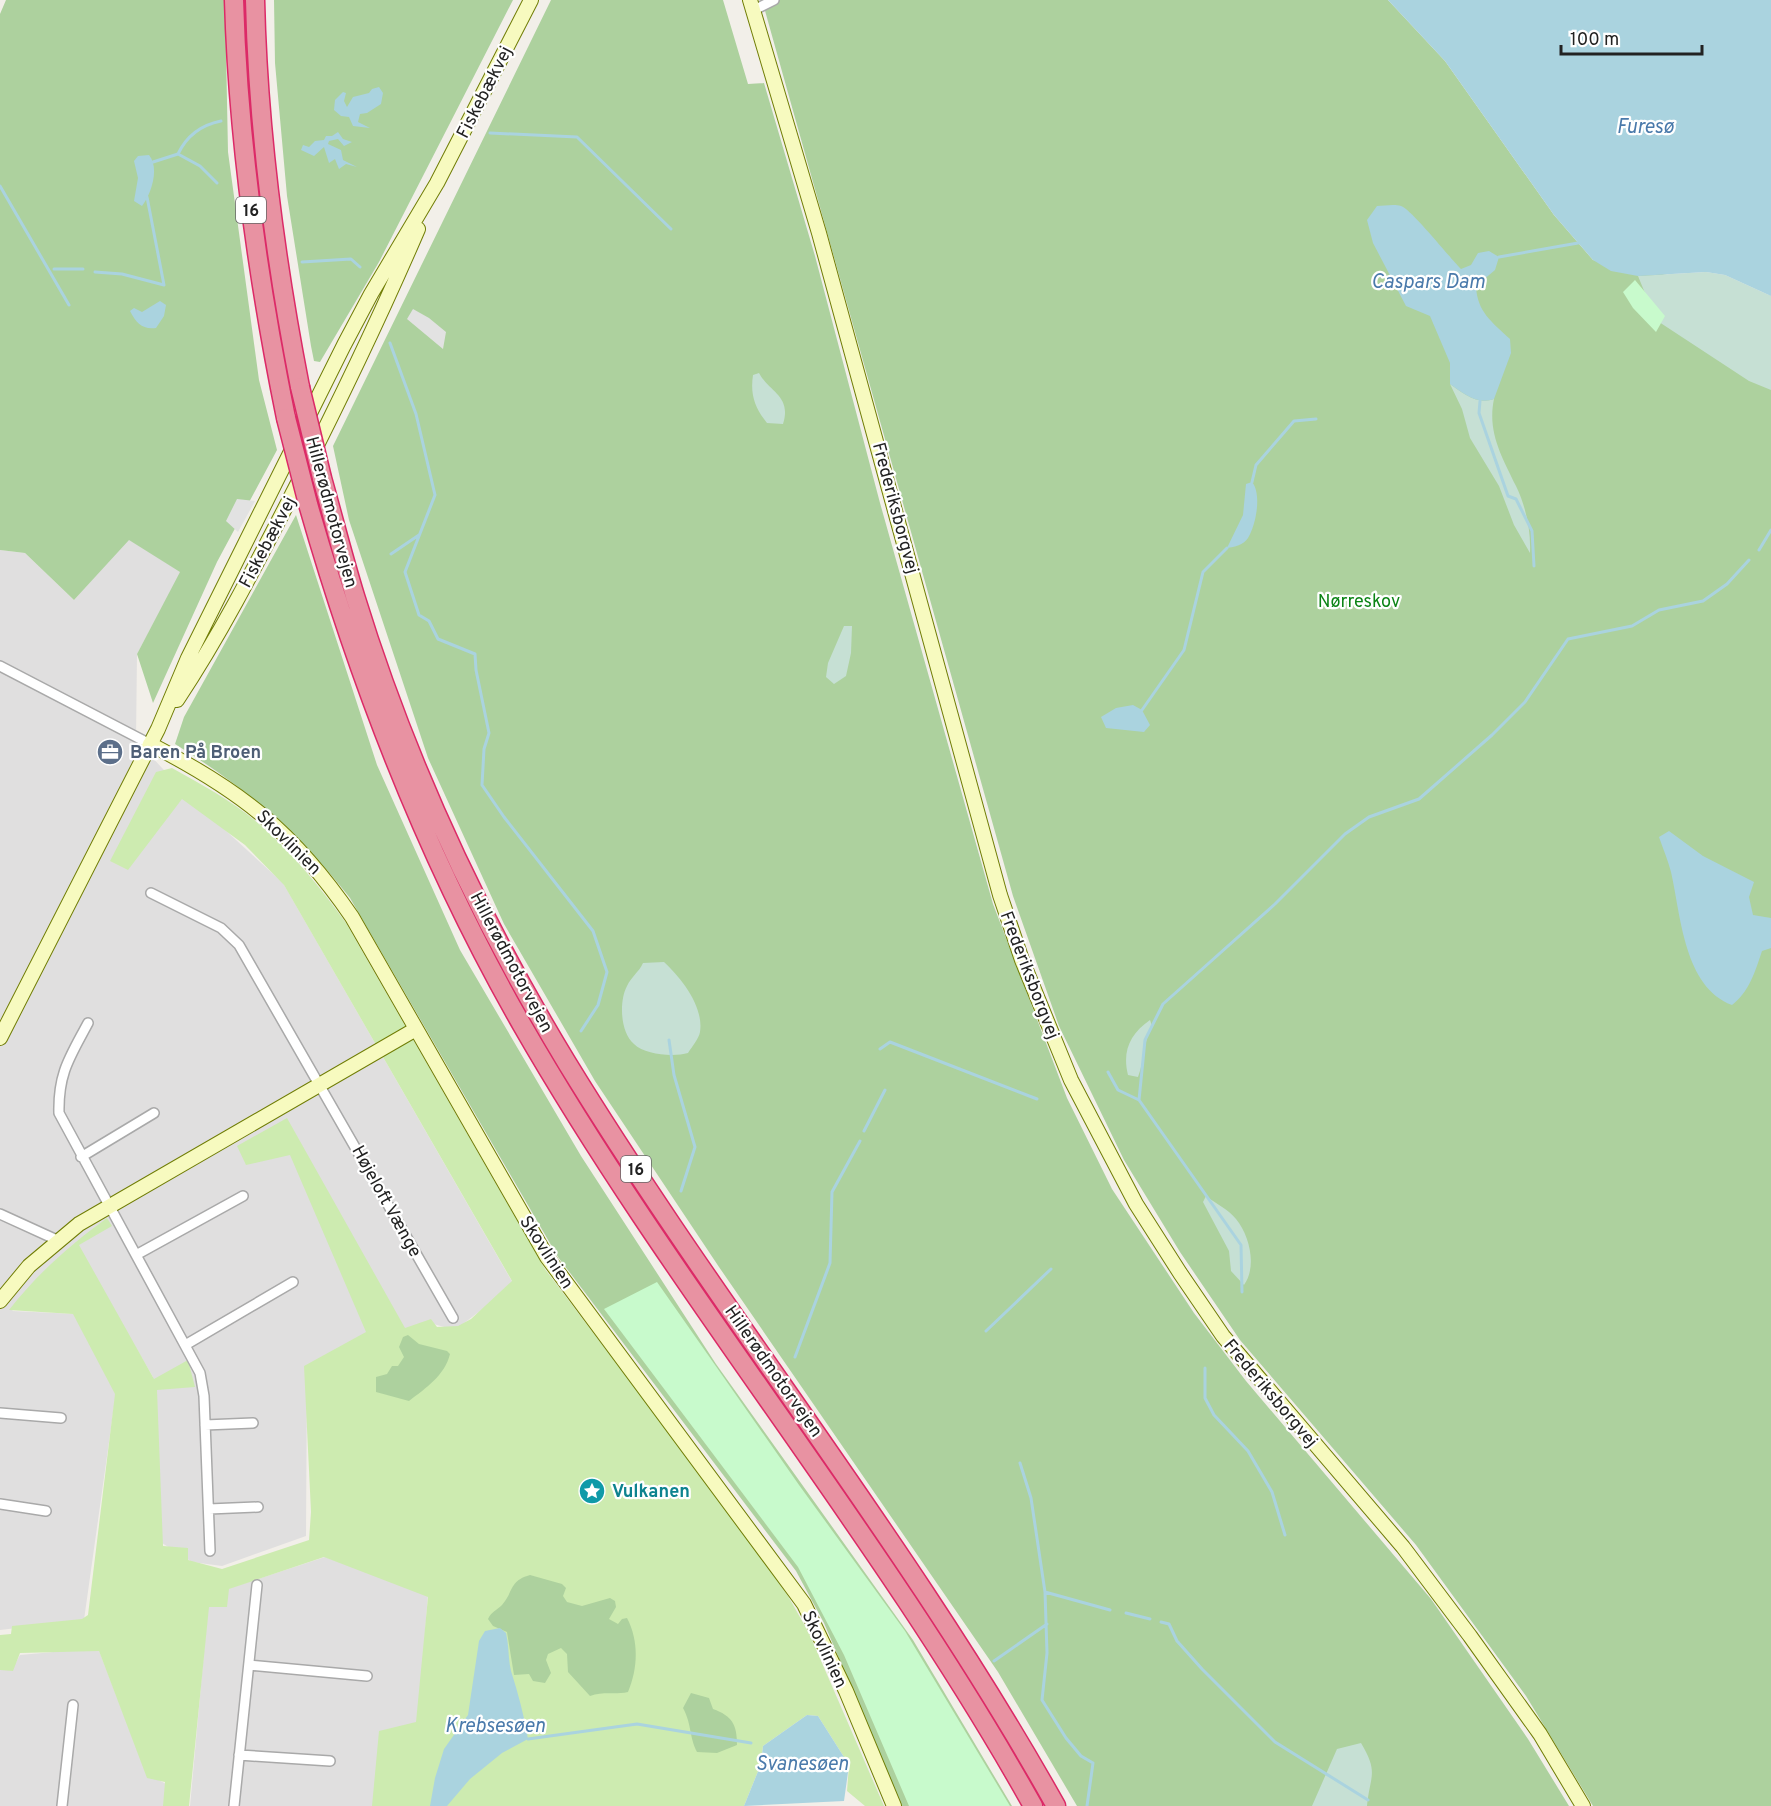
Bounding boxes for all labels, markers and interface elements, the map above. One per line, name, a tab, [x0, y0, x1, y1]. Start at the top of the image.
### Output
scale bar	[1561, 18, 1702, 56]
text: 100 m	[1570, 29, 1619, 52]
street label: Fiskebækvej	[452, 43, 518, 143]
water label: Furesø	[1616, 115, 1675, 141]
road number: 16	[236, 197, 266, 223]
water label: Caspars Dam	[1371, 270, 1486, 296]
street label: Hillerødmotorvejen	[299, 434, 362, 591]
street label: Frederiksborgvej	[866, 440, 923, 577]
street label: Fiskebækvej	[235, 493, 302, 592]
park label: Nørreskov	[1318, 591, 1400, 614]
office icon: Baren På Broen	[95, 737, 125, 767]
place label: Baren På Broen	[130, 742, 261, 765]
street label: Skovlinien	[250, 806, 325, 881]
street label: Hillerødmotorvejen	[464, 888, 557, 1037]
street label: Frederiksborgvej	[994, 908, 1064, 1043]
street label: Højeloft Vænge	[346, 1142, 426, 1262]
road number: 16	[621, 1156, 651, 1182]
street label: Skovlinien	[514, 1212, 578, 1294]
street label: Hillerødmotorvejen	[719, 1301, 827, 1442]
street label: Frederiksborgvej	[1218, 1335, 1322, 1453]
place icon: Vulkanen	[577, 1476, 607, 1506]
place label: Vulkanen	[612, 1481, 690, 1504]
street label: Skovlinien	[796, 1607, 852, 1692]
water label: Krebsesøen	[445, 1714, 545, 1740]
water label: Svanesøen	[756, 1752, 849, 1778]

